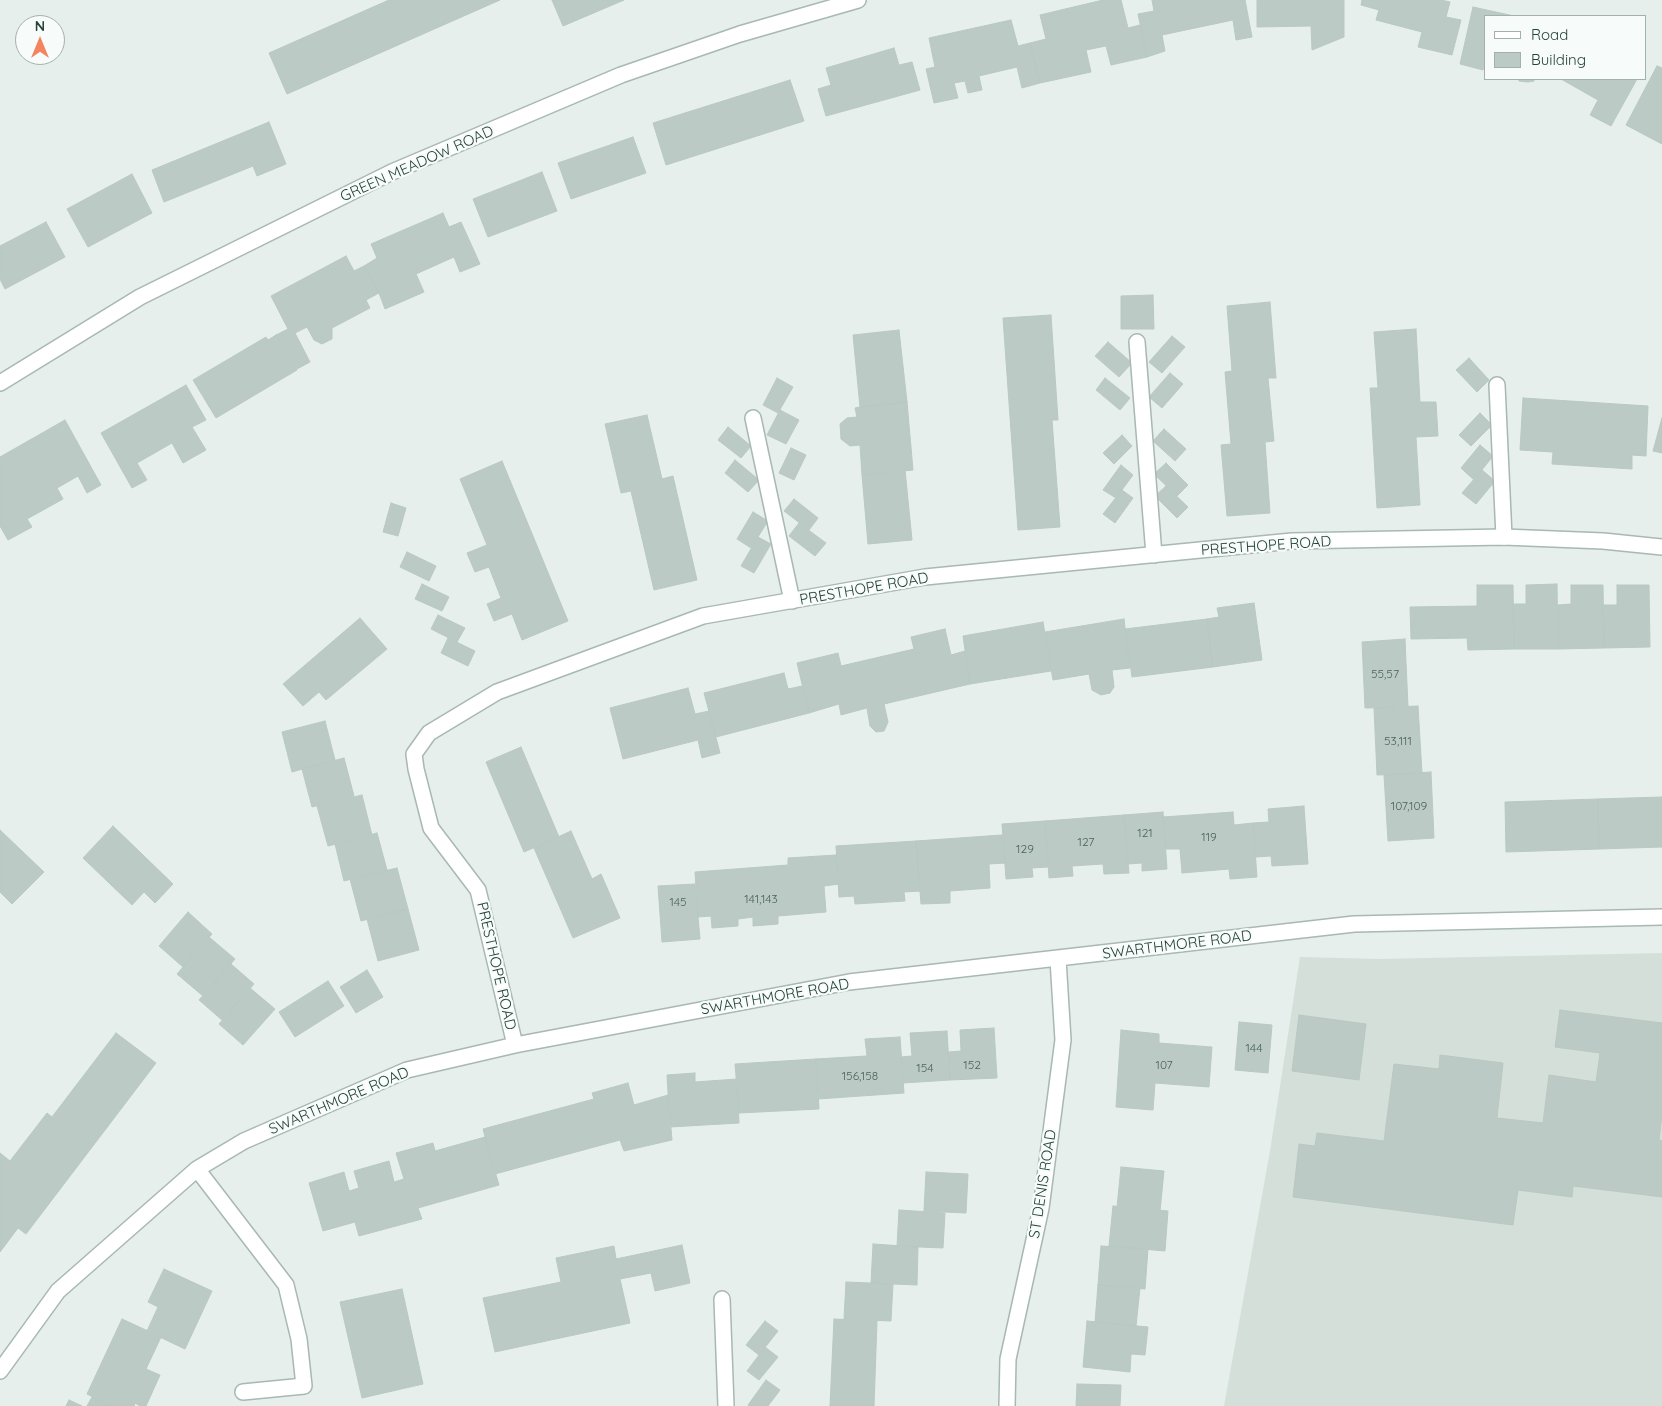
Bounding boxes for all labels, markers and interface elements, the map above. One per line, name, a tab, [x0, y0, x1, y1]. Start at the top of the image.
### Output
north arrow	[15, 15, 65, 65]
legend	[1484, 15, 1647, 80]
text: N	[35, 17, 45, 35]
text: Road	[1531, 25, 1568, 44]
text: Building	[1531, 50, 1586, 69]
street label: GREEN MEADOW ROAD	[338, 122, 496, 206]
street label: PRESTHOPE ROAD	[1200, 532, 1332, 560]
street label: PRESTHOPE ROAD	[798, 569, 930, 609]
house number: 55,57	[1371, 667, 1399, 681]
house number: 53,111	[1384, 734, 1412, 748]
house number: 107,109	[1391, 799, 1427, 813]
house number: 121	[1137, 826, 1153, 840]
house number: 119	[1201, 830, 1217, 844]
house number: 127	[1077, 835, 1095, 849]
house number: 129	[1016, 842, 1034, 856]
house number: 141,143	[744, 892, 778, 906]
house number: 145	[669, 895, 687, 909]
street label: PRESTHOPE ROAD	[473, 900, 519, 1032]
street label: SWARTHMORE ROAD	[1101, 927, 1253, 963]
street label: SWARTHMORE ROAD	[699, 975, 851, 1019]
house number: 144	[1246, 1041, 1262, 1055]
house number: 152	[963, 1058, 981, 1072]
house number: 107	[1155, 1058, 1173, 1072]
house number: 154	[916, 1061, 934, 1075]
street label: SWARTHMORE ROAD	[266, 1063, 412, 1139]
house number: 156,158	[842, 1069, 878, 1083]
street label: ST DENIS ROAD	[1026, 1128, 1060, 1240]

